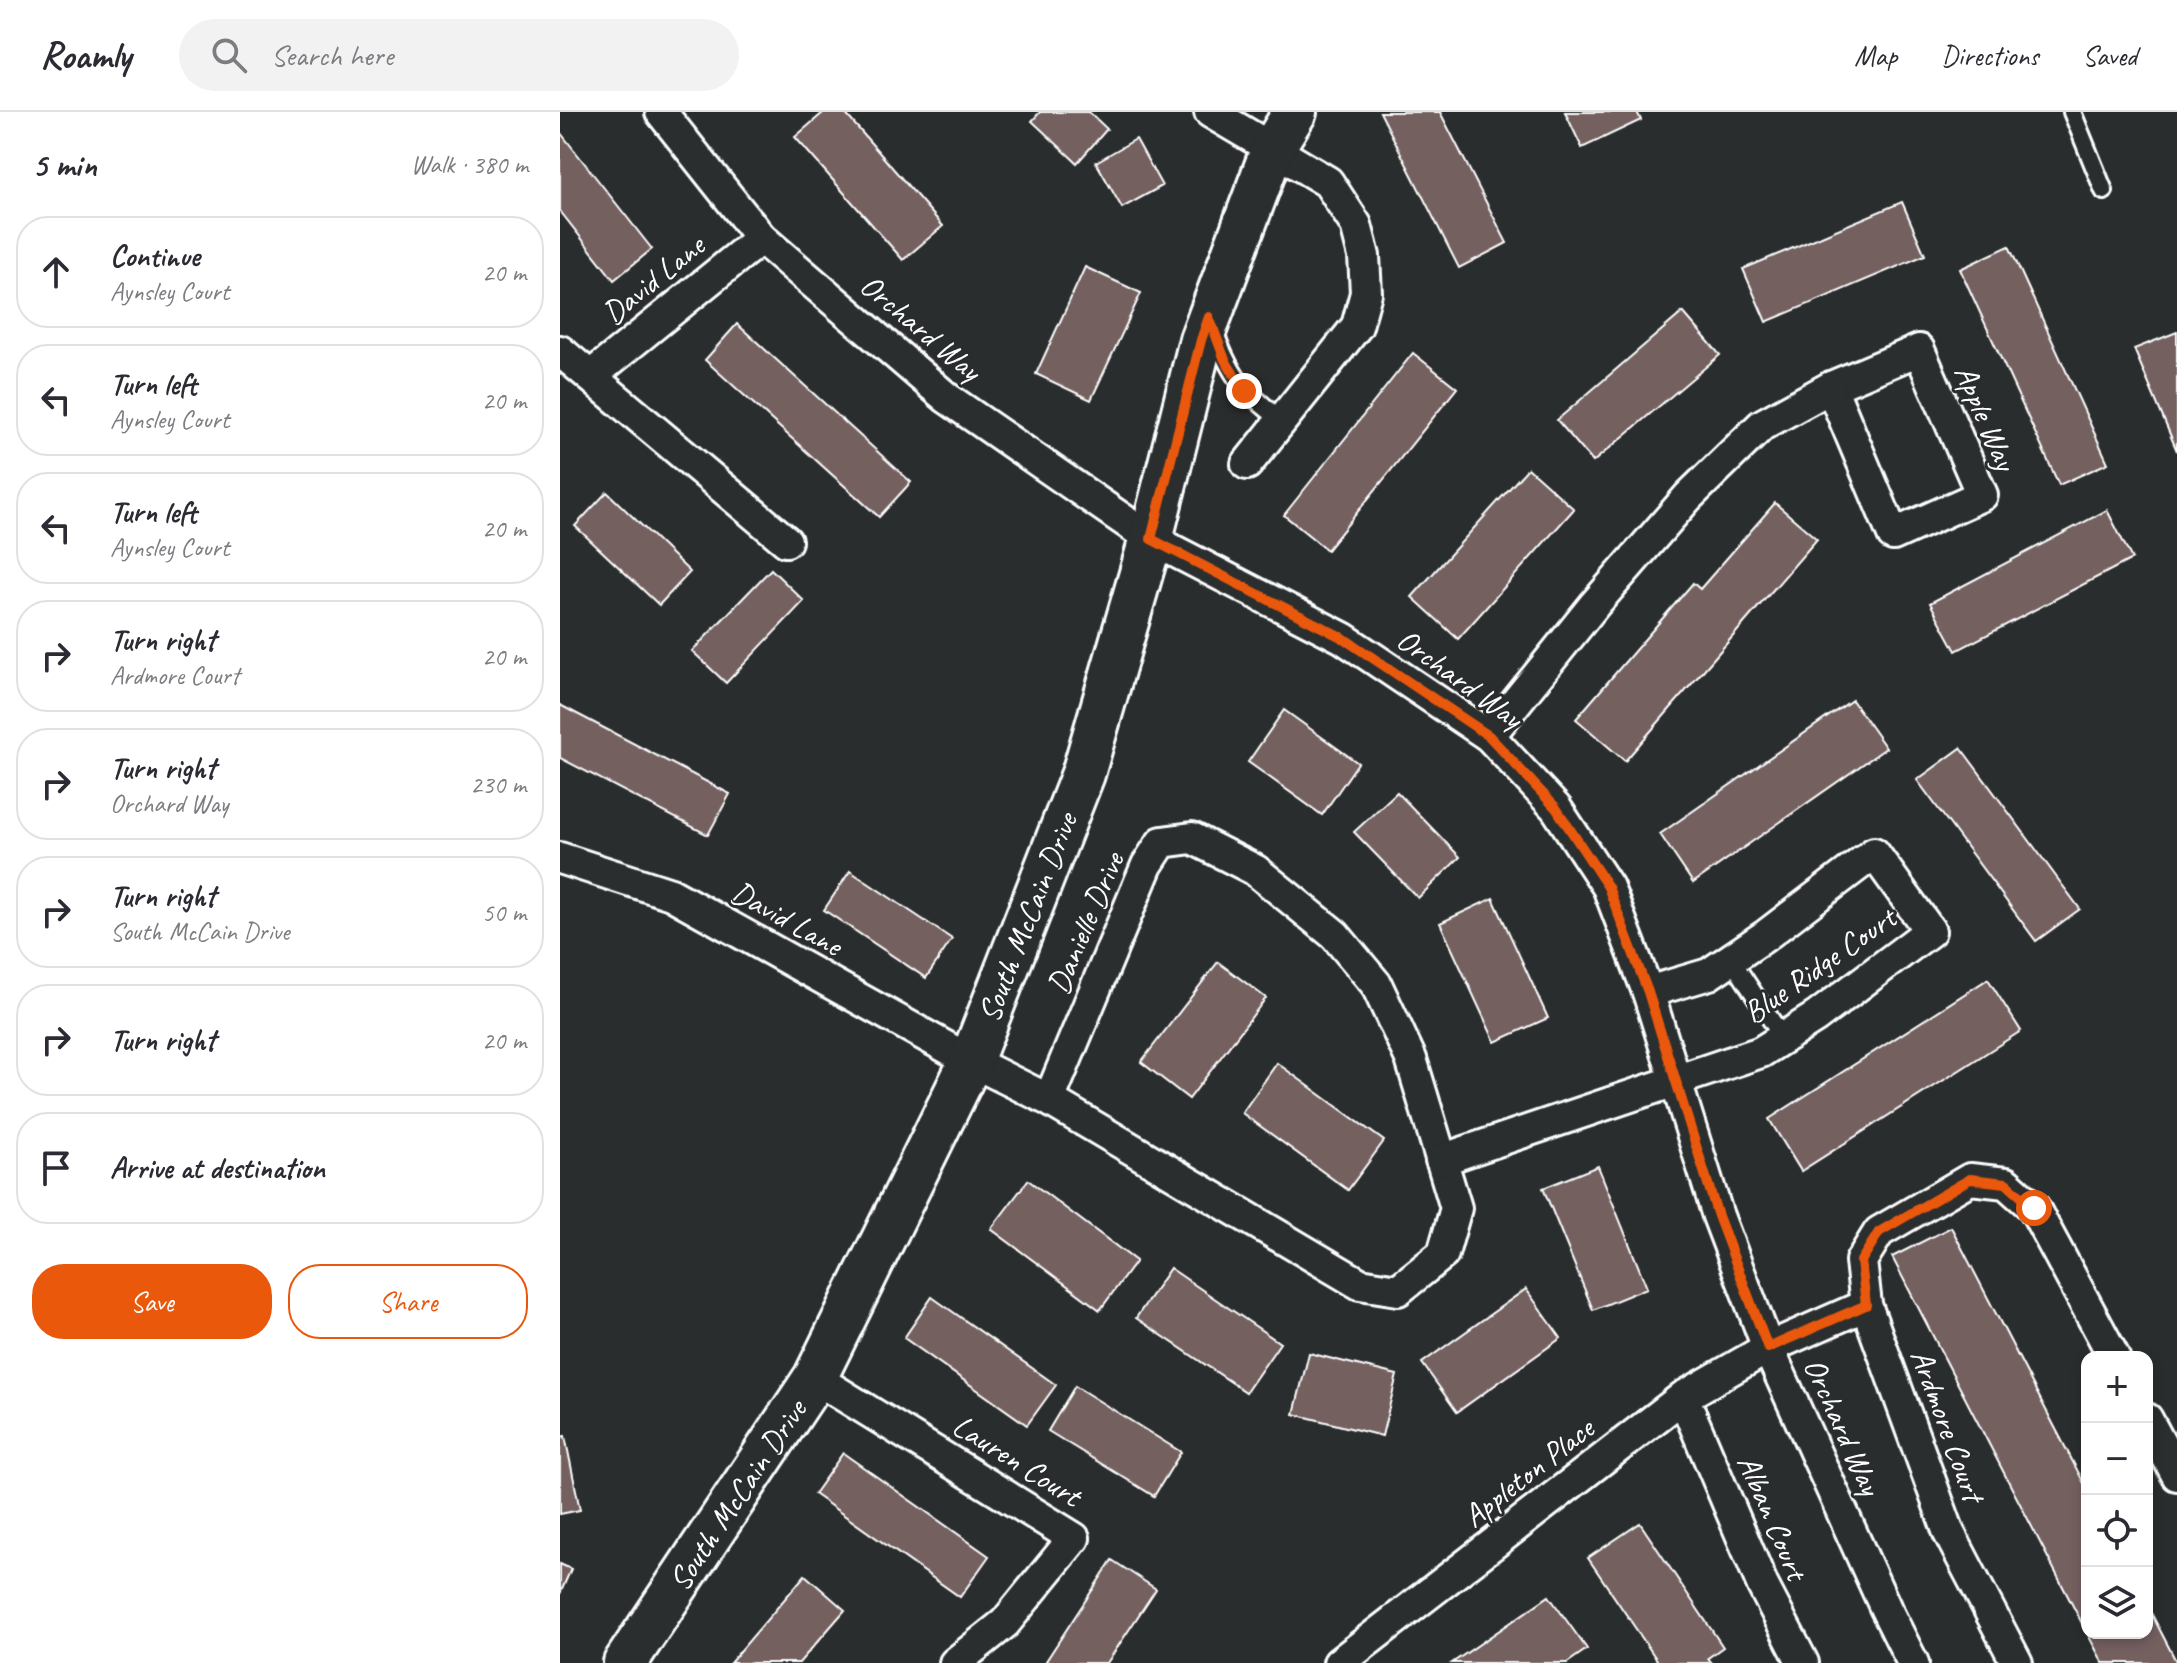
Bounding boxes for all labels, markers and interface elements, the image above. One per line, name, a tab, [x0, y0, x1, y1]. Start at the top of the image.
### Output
search box	[179, 19, 739, 91]
text: Roamly	[40, 32, 131, 79]
icon: search	[207, 33, 251, 77]
text: Search here	[271, 36, 393, 74]
text: Map	[1854, 38, 1897, 73]
text: Directions	[1941, 38, 2039, 73]
text: Saved	[2083, 38, 2137, 73]
text: 5 min	[32, 143, 97, 186]
text: Walk · 380 m	[411, 148, 528, 181]
street label: David Lane	[594, 224, 715, 333]
text: Continue	[110, 237, 200, 275]
icon: ahead	[34, 250, 78, 294]
text: 20 m	[482, 256, 526, 289]
street label: Orchard Way	[852, 265, 992, 392]
text: Aynsley Court	[110, 275, 229, 308]
street label: Apple Way	[1945, 358, 2027, 479]
text: Turn left	[110, 365, 197, 403]
route end	[1226, 373, 1262, 409]
icon: left	[34, 378, 78, 422]
text: 20 m	[482, 384, 526, 417]
text: Aynsley Court	[110, 403, 229, 436]
text: Turn left	[110, 493, 197, 531]
icon: left	[34, 506, 78, 550]
text: 20 m	[482, 512, 526, 545]
text: Aynsley Court	[110, 531, 229, 564]
street label: Orchard Way	[1389, 619, 1533, 740]
text: Turn right	[110, 621, 215, 659]
icon: right	[34, 634, 78, 678]
text: 20 m	[482, 640, 526, 673]
text: Ardmore Court	[110, 659, 239, 692]
text: Turn right	[110, 749, 215, 787]
icon: right	[34, 762, 78, 806]
text: 230 m	[470, 768, 526, 801]
text: Orchard Way	[110, 787, 228, 820]
street label: South McCain Drive	[968, 805, 1088, 1028]
street label: Danielle Drive	[1037, 844, 1135, 1000]
street label: David Lane	[724, 871, 852, 967]
text: Turn right	[110, 877, 215, 915]
icon: right	[34, 890, 78, 934]
text: 50 m	[482, 896, 526, 929]
street label: Blue Ridge Court	[1735, 896, 1906, 1033]
text: South McCain Drive	[110, 915, 289, 948]
icon: right	[34, 1018, 78, 1062]
text: Turn right	[110, 1021, 215, 1059]
text: 20 m	[482, 1024, 526, 1057]
icon: arrive	[34, 1146, 78, 1190]
text: Arrive at destination	[110, 1149, 325, 1187]
route start	[2016, 1190, 2052, 1226]
button: Save	[32, 1264, 272, 1339]
button: Share	[288, 1264, 528, 1339]
street label: Ardmore Court	[1901, 1343, 1996, 1511]
street label: Orchard Way	[1794, 1351, 1892, 1504]
map controls	[2081, 1351, 2153, 1639]
button: +	[2081, 1351, 2153, 1423]
street label: South McCain Drive	[659, 1390, 817, 1598]
street label: Lauren Court	[945, 1405, 1091, 1518]
street label: Appleton Place	[1455, 1407, 1604, 1536]
button: −	[2081, 1423, 2153, 1495]
street label: Alban Court	[1728, 1448, 1819, 1589]
button: locate	[2081, 1495, 2153, 1567]
button: layers	[2081, 1567, 2153, 1639]

